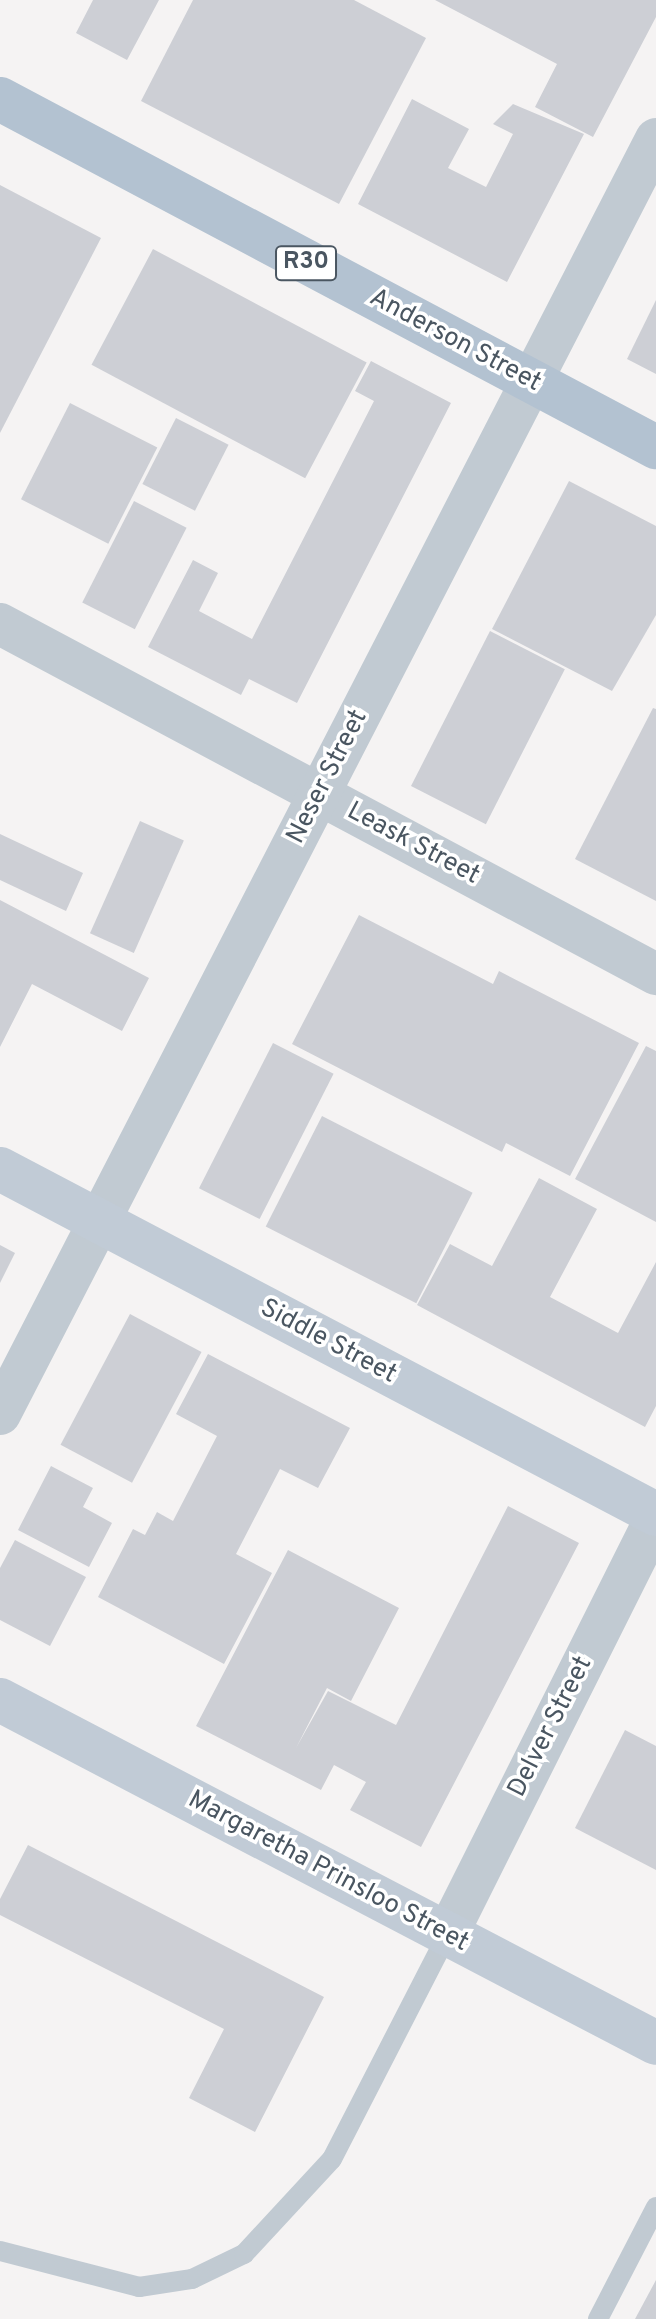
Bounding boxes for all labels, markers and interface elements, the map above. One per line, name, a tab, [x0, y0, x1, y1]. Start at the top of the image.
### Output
road number: R30	[274, 243, 338, 283]
street label: Anderson Street	[364, 283, 546, 399]
street label: Neser Street	[281, 705, 375, 849]
street label: Leask Street	[341, 796, 485, 892]
street label: Siddle Street	[255, 1293, 401, 1391]
street label: Delver Street	[502, 1652, 600, 1802]
street label: Margaretha Prinsloo Street	[182, 1785, 474, 1959]

